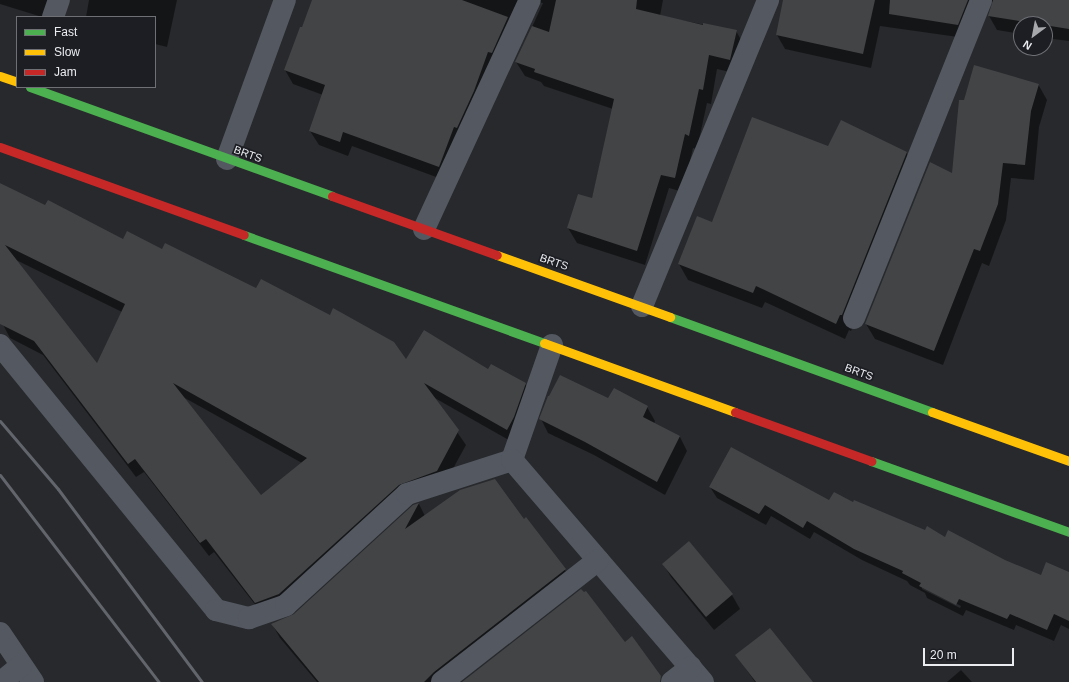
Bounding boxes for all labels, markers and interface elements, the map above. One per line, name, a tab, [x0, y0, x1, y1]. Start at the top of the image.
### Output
legend	[16, 16, 156, 88]
north arrow	[1013, 16, 1053, 56]
text: Fast	[54, 25, 77, 39]
text: N	[1021, 38, 1034, 53]
text: Slow	[54, 45, 80, 59]
text: Jam	[54, 65, 77, 79]
street label: BRTS	[232, 143, 264, 165]
street label: BRTS	[538, 251, 570, 273]
street label: BRTS	[843, 361, 875, 383]
scale bar	[925, 640, 1016, 666]
text: 20 m	[930, 648, 957, 662]

